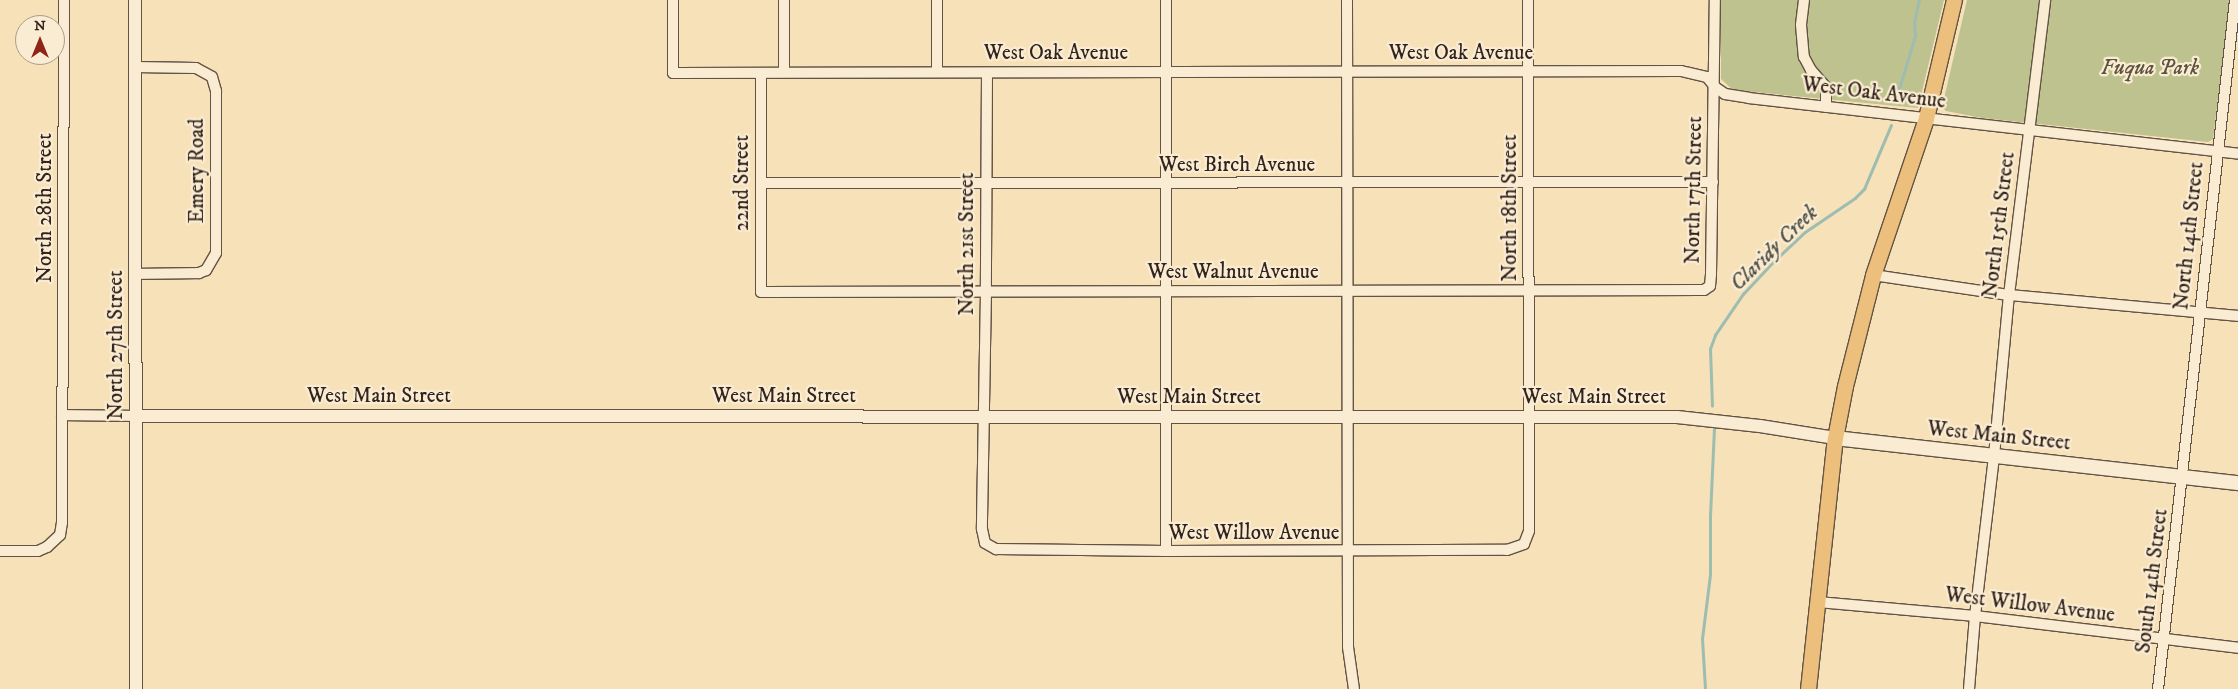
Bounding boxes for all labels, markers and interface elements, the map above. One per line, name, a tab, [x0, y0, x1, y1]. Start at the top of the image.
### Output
north arrow	[15, 15, 65, 65]
text: N	[34, 17, 46, 35]
street label: West Oak Avenue	[984, 40, 1128, 66]
street label: West Oak Avenue	[1389, 40, 1533, 66]
park label: Fuqua Park	[2101, 55, 2199, 81]
street label: West Oak Avenue	[1801, 72, 1947, 114]
street label: North 17th Street	[1680, 116, 1708, 264]
street label: Emery Road	[184, 118, 210, 224]
street label: North 28th Street	[32, 133, 58, 283]
street label: North 18th Street	[1497, 134, 1523, 282]
street label: 22nd Street	[729, 135, 755, 231]
street label: North 15th Street	[1978, 151, 2020, 299]
street label: West Birch Avenue	[1159, 152, 1315, 178]
street label: North 14th Street	[2169, 161, 2209, 311]
street label: North 21st Street	[954, 173, 980, 315]
water label: Claridy Creek	[1724, 199, 1824, 297]
street label: West Walnut Avenue	[1147, 259, 1319, 285]
street label: North 27th Street	[103, 270, 129, 420]
street label: West Main Street	[307, 383, 451, 409]
street label: West Main Street	[712, 383, 856, 409]
street label: West Main Street	[1117, 384, 1261, 410]
street label: West Main Street	[1522, 384, 1666, 410]
street label: West Main Street	[1926, 416, 2072, 456]
street label: South 14th Street	[2131, 507, 2173, 655]
street label: West Willow Avenue	[1169, 520, 1339, 546]
street label: West Willow Avenue	[1944, 582, 2116, 628]

